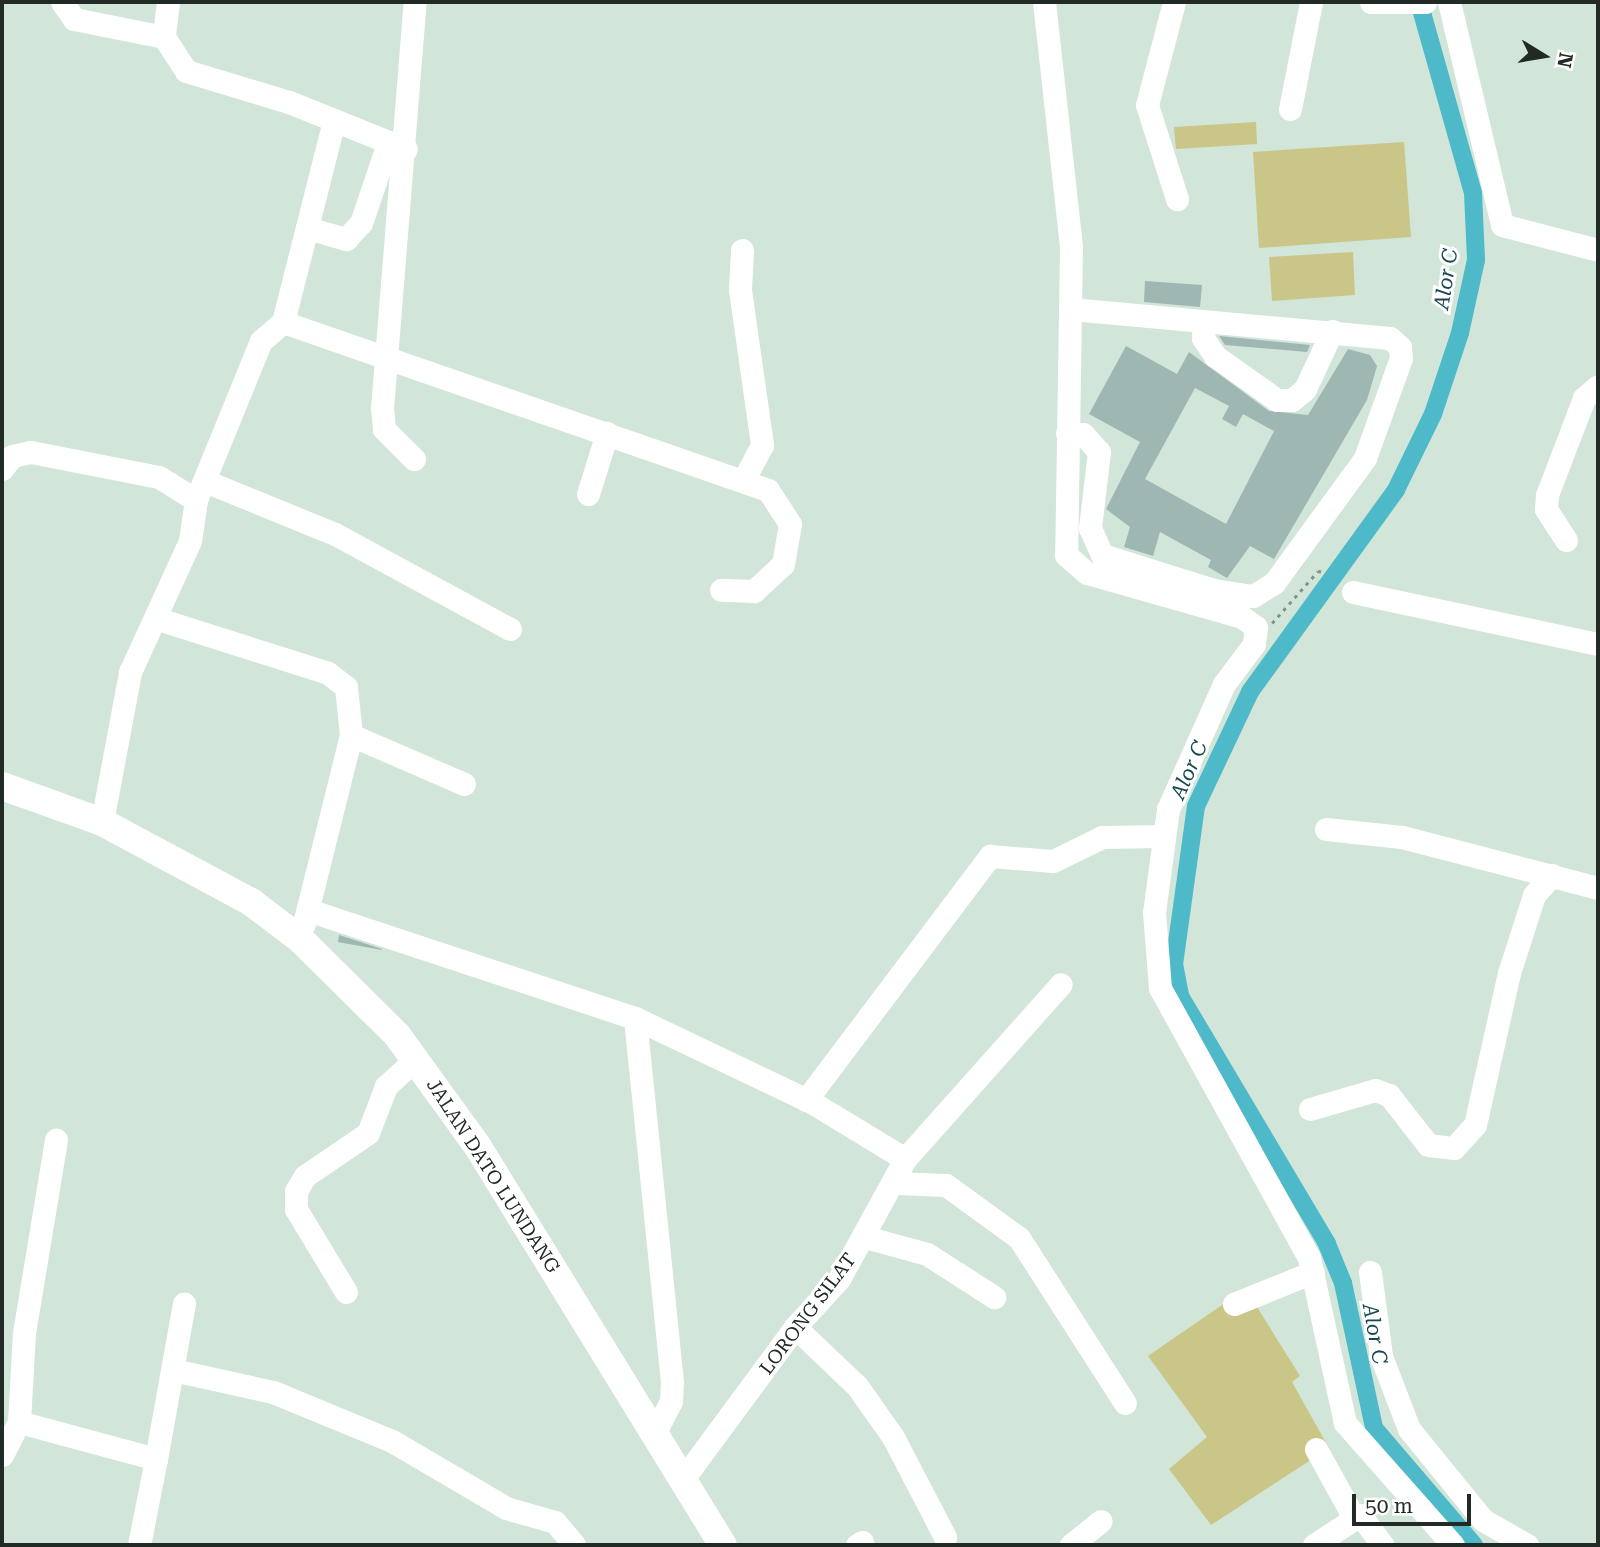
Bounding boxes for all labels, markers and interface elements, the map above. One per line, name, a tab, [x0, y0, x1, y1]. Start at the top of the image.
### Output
north arrow	[1509, 21, 1579, 91]
text: N	[1552, 51, 1578, 69]
water label: Alor C	[1429, 247, 1463, 311]
water label: Alor C	[1165, 737, 1213, 803]
street label: JALAN DATO LUNDANG	[422, 1074, 564, 1278]
street label: LORONG SILAT	[755, 1249, 861, 1379]
water label: Alor C	[1357, 1302, 1393, 1366]
scale bar	[1355, 1480, 1474, 1524]
text: 50 m	[1365, 1494, 1413, 1518]

